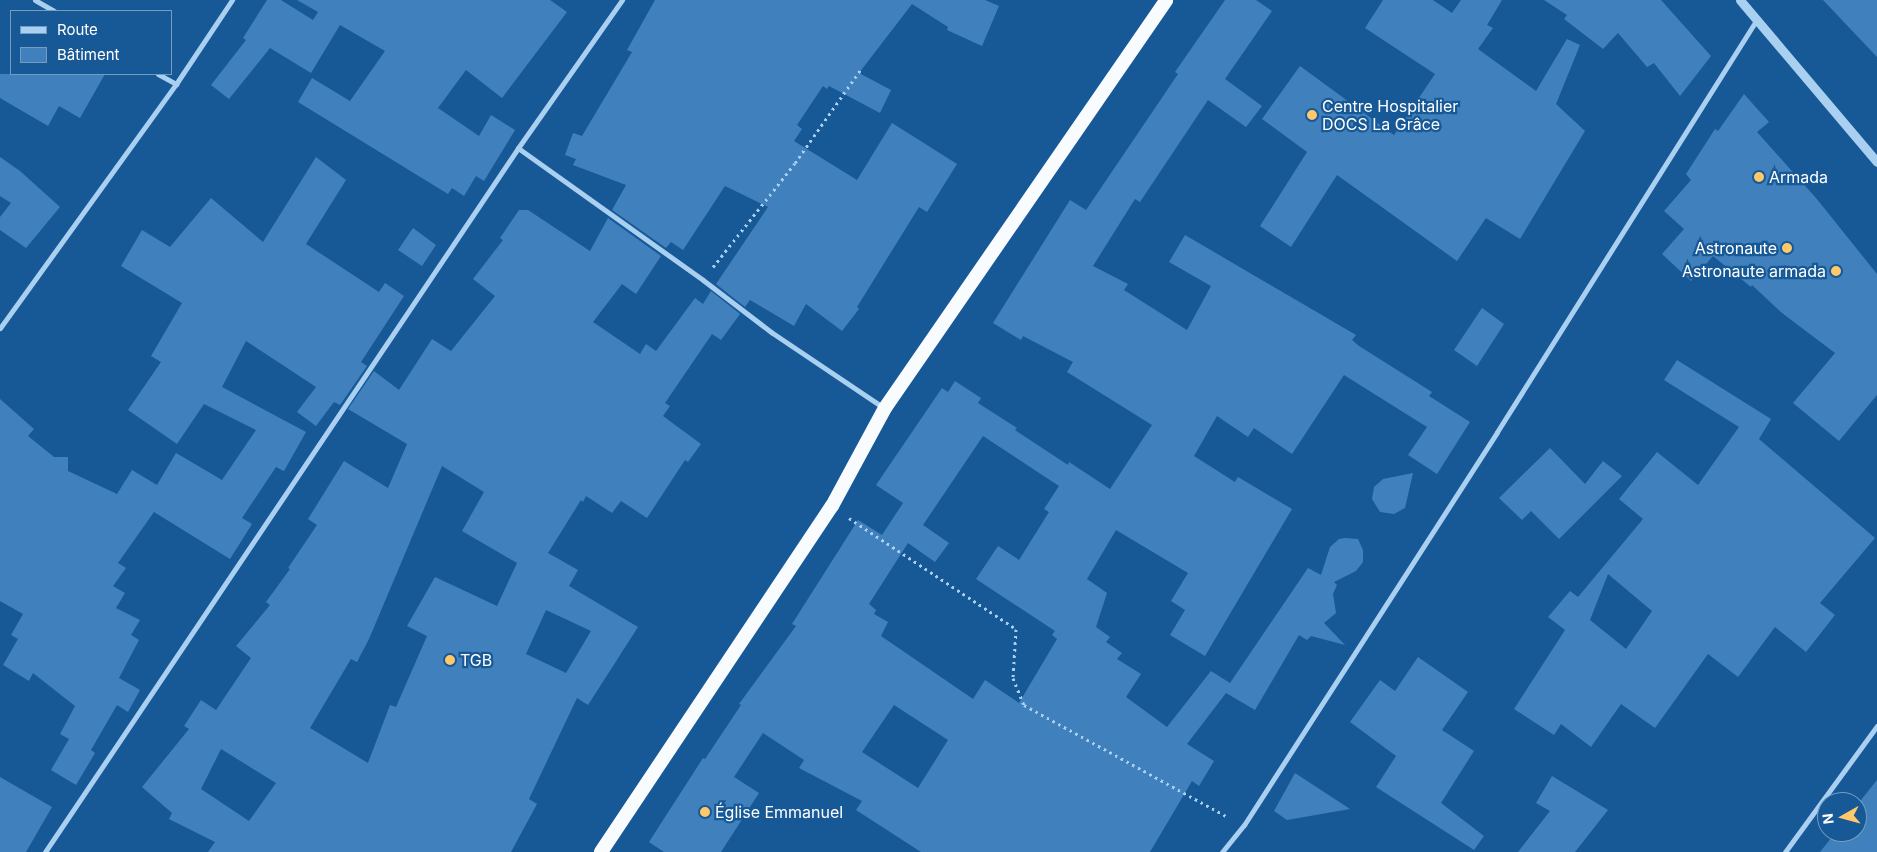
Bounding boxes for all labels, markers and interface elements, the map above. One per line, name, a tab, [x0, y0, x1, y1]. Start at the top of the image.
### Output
legend	[10, 10, 172, 75]
text: Route	[57, 20, 98, 39]
text: Bâtiment	[57, 45, 119, 64]
place label: Centre Hospitalier DOCS La Grâce	[1322, 96, 1458, 134]
marker: Centre Hospitalier DOCS La Grâce	[1306, 109, 1318, 121]
place label: Armada	[1769, 167, 1828, 187]
marker: Armada	[1753, 171, 1765, 183]
place label: Astronaute	[1695, 238, 1777, 258]
marker: Astronaute	[1781, 242, 1793, 254]
place label: Astronaute armada	[1682, 261, 1826, 281]
marker: Astronaute armada	[1830, 265, 1842, 277]
place label: TGB	[460, 650, 492, 670]
marker: TGB	[444, 654, 456, 666]
north arrow	[1817, 792, 1867, 842]
place label: Église Emmanuel	[715, 802, 843, 822]
marker: Église Emmanuel	[699, 806, 711, 818]
text: N	[1819, 812, 1837, 825]

